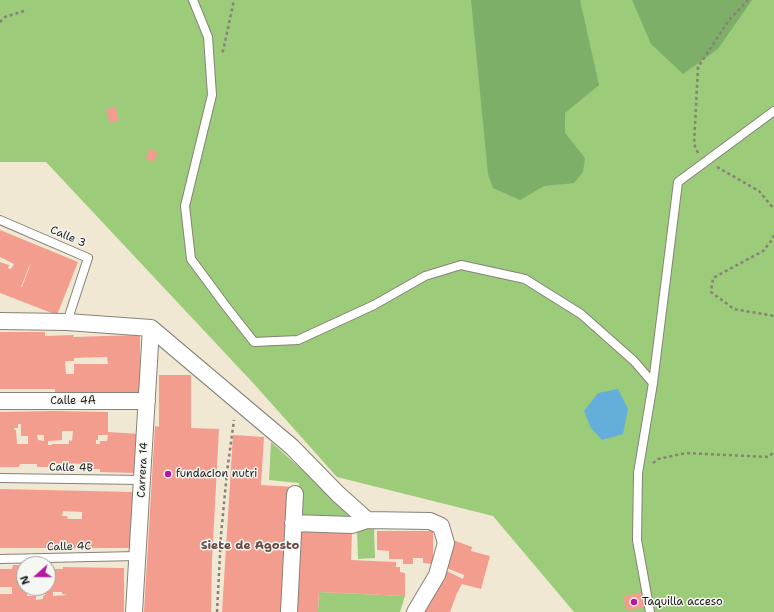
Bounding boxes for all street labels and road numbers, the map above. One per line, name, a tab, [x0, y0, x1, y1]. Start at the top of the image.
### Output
street label: Calle 3	[48, 224, 88, 250]
street label: Calle 4A	[50, 394, 96, 408]
street label: Carrera 14	[135, 442, 151, 498]
street label: Calle 4B	[49, 461, 93, 475]
street label: Calle 4C	[47, 540, 91, 554]

